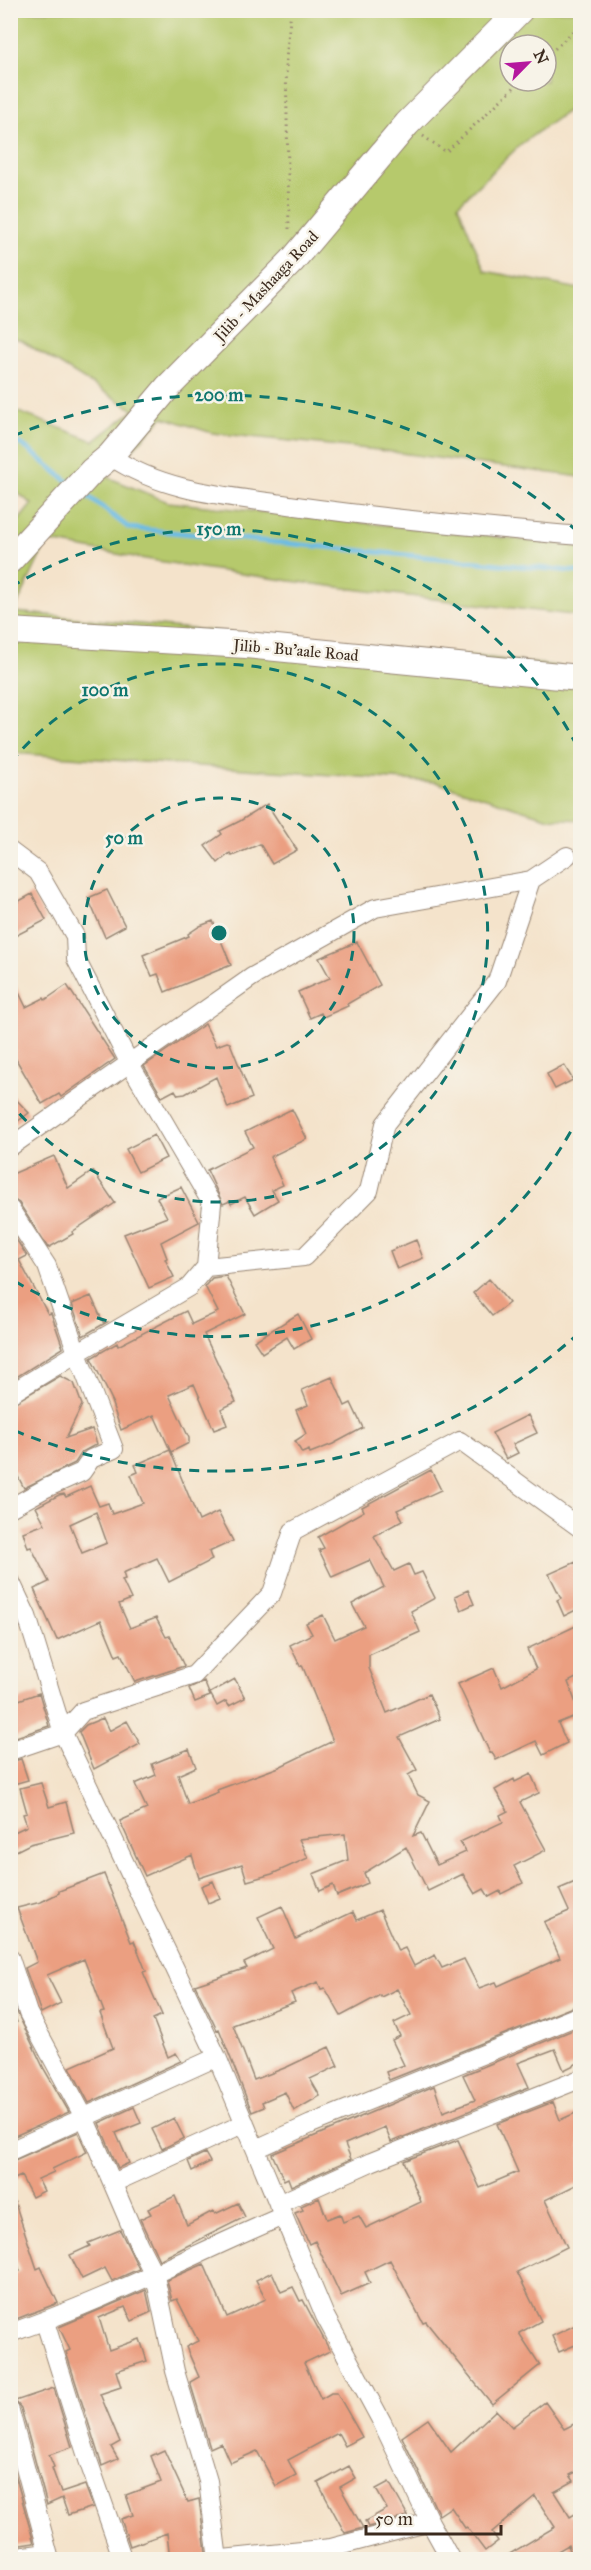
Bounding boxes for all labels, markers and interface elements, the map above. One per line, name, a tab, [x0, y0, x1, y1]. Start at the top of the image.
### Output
north arrow	[498, 33, 558, 93]
text: N	[530, 47, 553, 67]
street label: Jilib - Mashaaga Road	[209, 227, 323, 347]
text: 200 m	[195, 384, 244, 406]
text: 150 m	[197, 518, 242, 540]
street label: Jilib - Bu'aale Road	[230, 635, 359, 666]
text: 100 m	[82, 679, 129, 701]
text: 50 m	[105, 827, 144, 849]
centre of rings	[209, 923, 229, 943]
scale bar	[366, 2498, 501, 2536]
text: 50 m	[375, 2508, 413, 2530]

